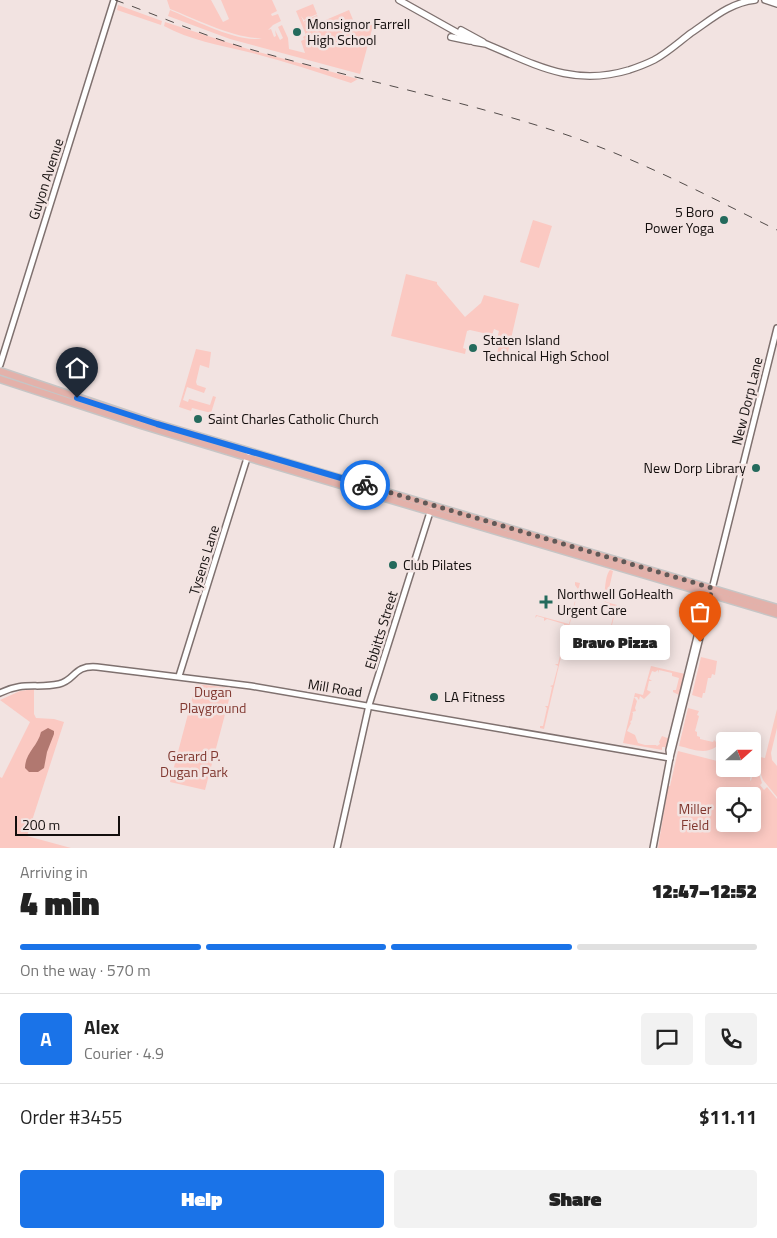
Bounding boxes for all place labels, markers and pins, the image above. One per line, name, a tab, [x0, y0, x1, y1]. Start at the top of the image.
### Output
place label: Monsignor Farrell High School	[307, 13, 410, 50]
marker: Monsignor Farrell High School	[291, 26, 303, 38]
place label: 5 Boro Power Yoga	[645, 201, 714, 238]
marker: 5 Boro Power Yoga	[718, 214, 730, 226]
place label: Staten Island Technical High School	[483, 329, 609, 366]
marker: Staten Island Technical High School	[467, 342, 479, 354]
pin	[56, 347, 98, 398]
place label: Saint Charles Catholic Church	[208, 408, 379, 429]
marker: Saint Charles Catholic Church	[192, 413, 204, 425]
place label: New Dorp Library	[644, 457, 746, 478]
marker: New Dorp Library	[750, 462, 762, 474]
place label: Club Pilates	[403, 554, 472, 575]
marker: Club Pilates	[387, 559, 399, 571]
place label: Northwell GoHealth Urgent Care	[557, 583, 673, 620]
pin	[679, 591, 721, 642]
marker: Northwell GoHealth Urgent Care	[539, 595, 553, 609]
callout: Bravo Pizza	[560, 624, 670, 660]
place label: LA Fitness	[444, 686, 505, 707]
marker: LA Fitness	[428, 691, 440, 703]

